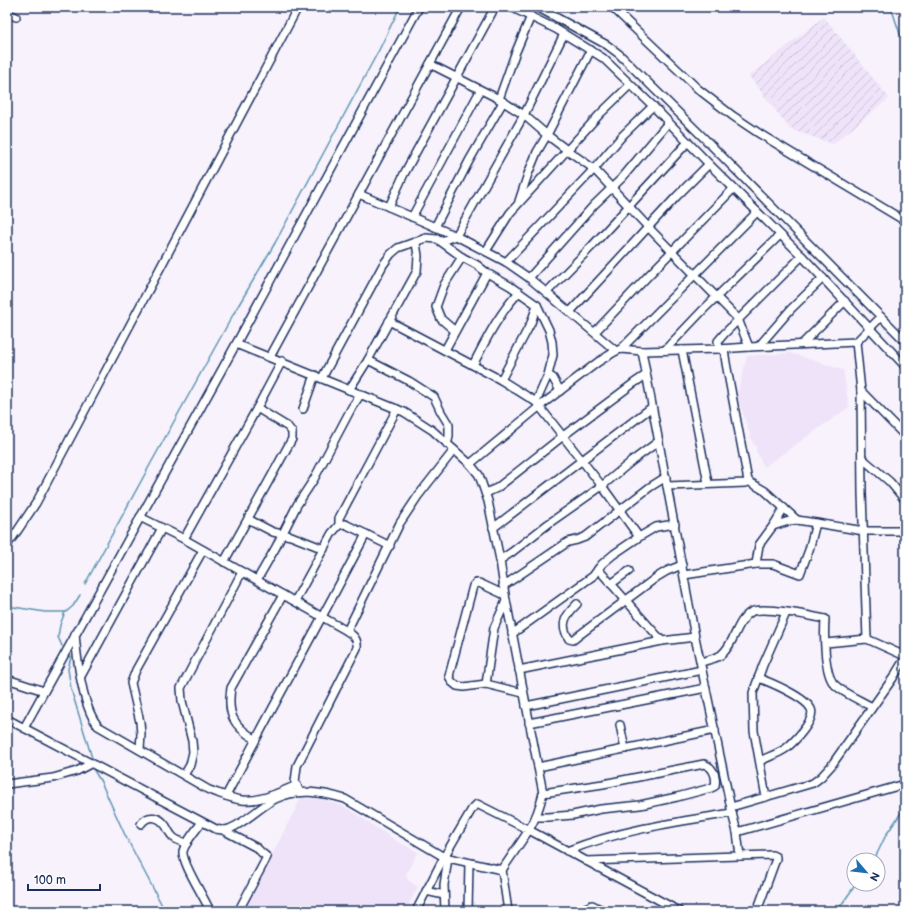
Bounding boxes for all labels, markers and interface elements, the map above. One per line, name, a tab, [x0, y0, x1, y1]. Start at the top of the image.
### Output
north arrow	[846, 852, 886, 892]
scale bar	[28, 866, 100, 892]
text: N	[867, 870, 882, 883]
text: 100 m	[34, 873, 66, 888]

